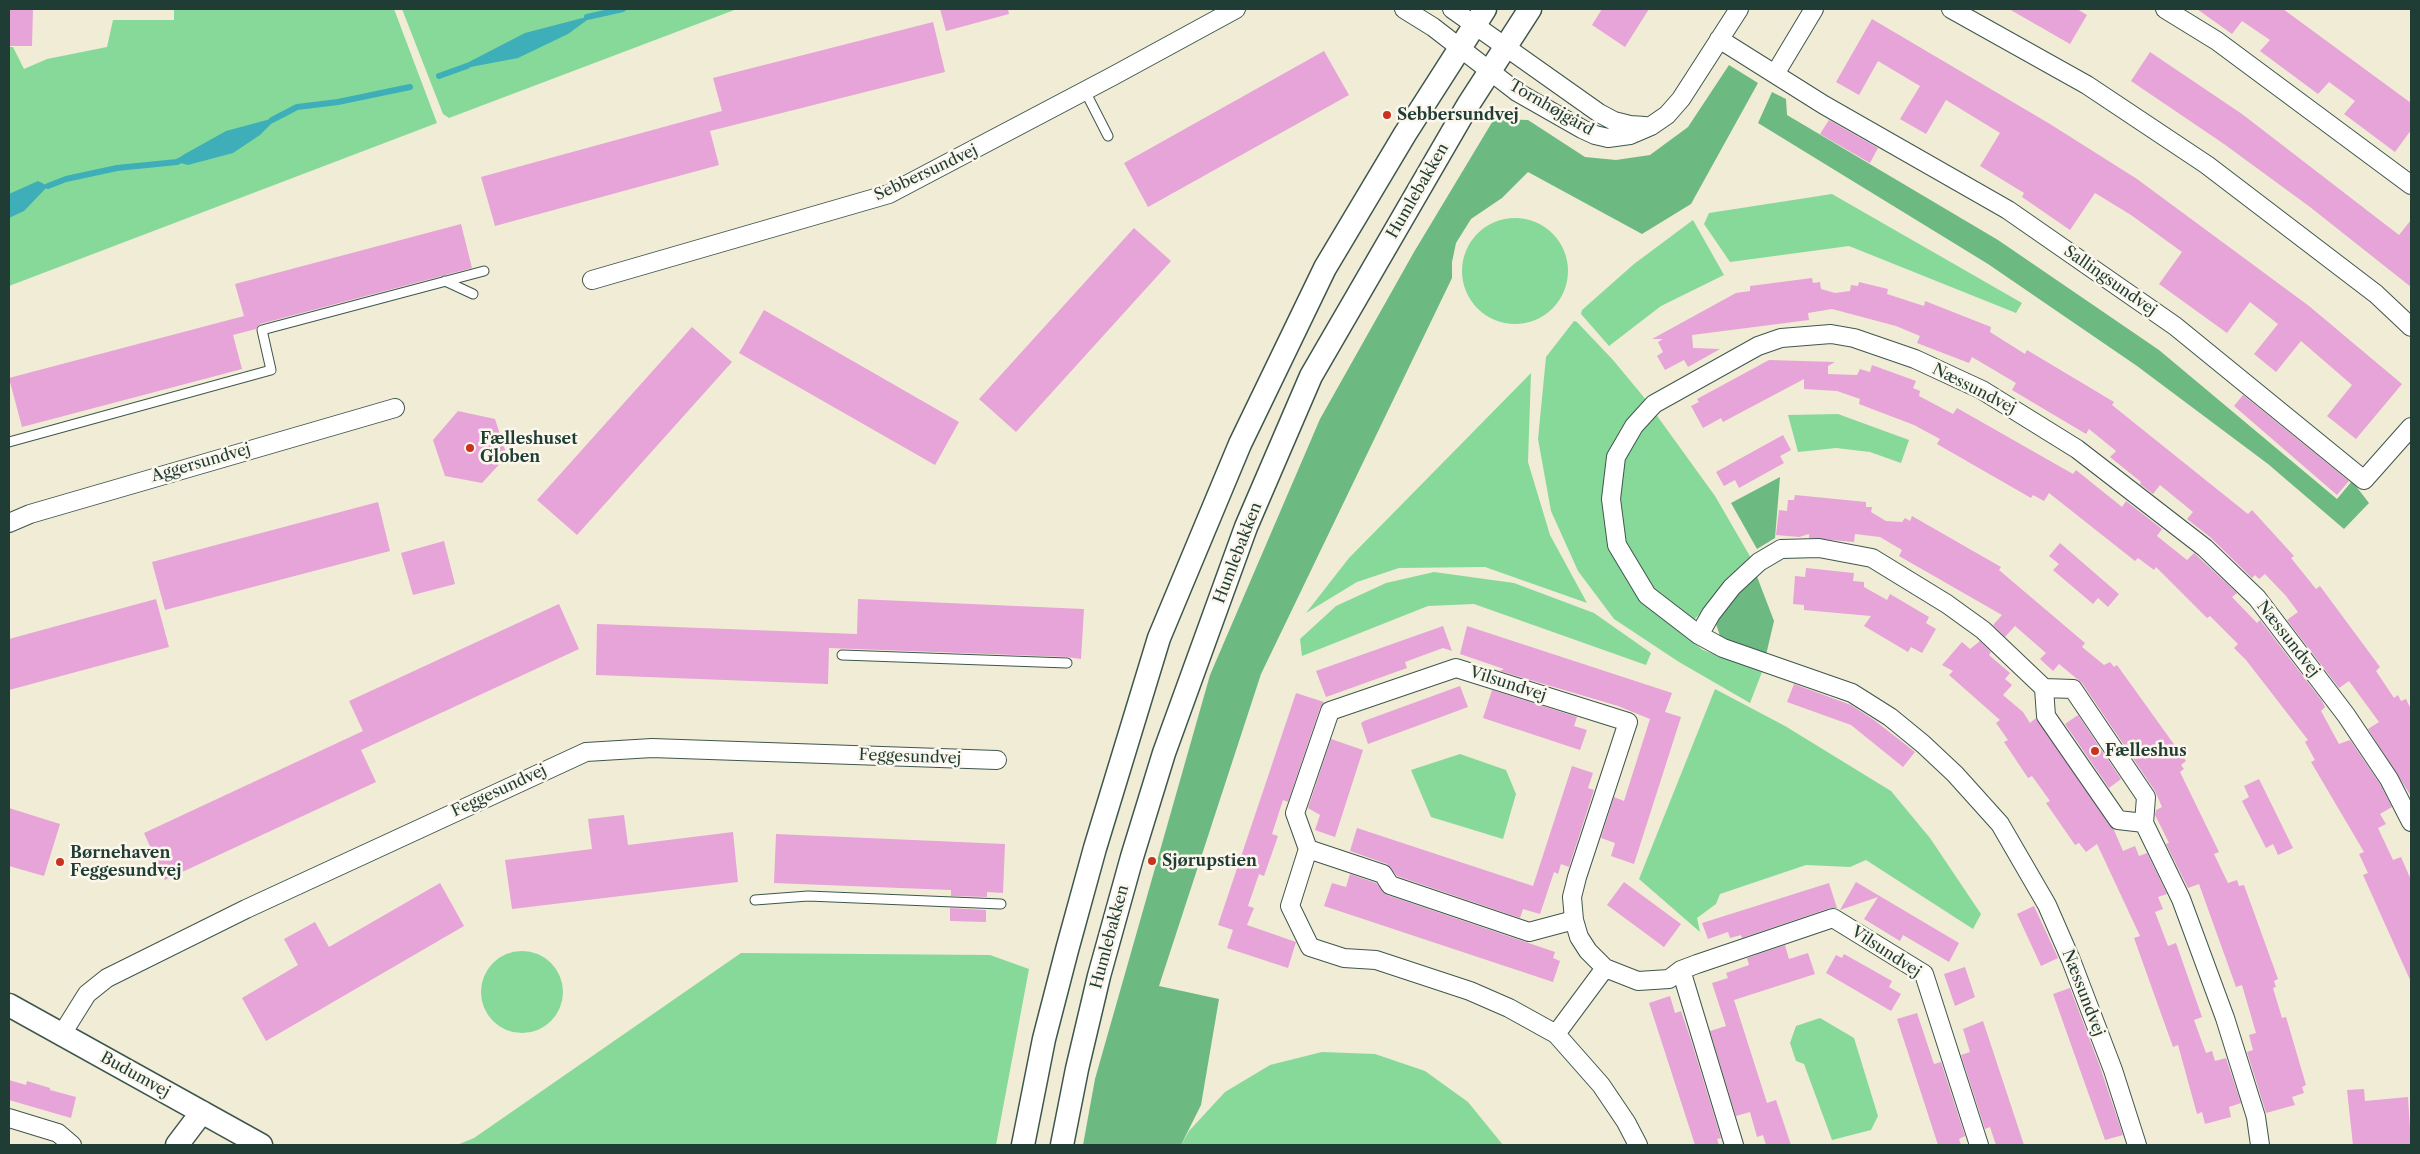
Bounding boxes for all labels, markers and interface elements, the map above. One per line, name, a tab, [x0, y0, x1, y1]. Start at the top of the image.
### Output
street label: Tornhøjgård	[1505, 76, 1597, 140]
place label: Sebbersundvej	[1397, 105, 1519, 125]
marker: Sebbersundvej	[1381, 109, 1393, 121]
street label: Humlebakken	[1383, 140, 1453, 242]
street label: Sebbersundvej	[871, 141, 981, 205]
street label: Sallingsundvej	[2060, 242, 2160, 320]
street label: Næssundvej	[1929, 360, 2019, 418]
place label: Fælleshuset Globen	[480, 429, 578, 467]
street label: Aggersundvej	[149, 440, 253, 486]
marker: Fælleshuset Globen	[464, 442, 476, 454]
street label: Humlebakken	[1210, 500, 1266, 606]
street label: Næssundvej	[2252, 597, 2324, 681]
street label: Vilsundvej	[1467, 663, 1549, 705]
place label: Fælleshus	[2105, 741, 2187, 761]
marker: Fælleshus	[2089, 745, 2101, 757]
street label: Feggesundvej	[858, 746, 962, 768]
street label: Feggesundvej	[448, 761, 550, 821]
place label: Børnehaven Feggesundvej	[70, 843, 181, 881]
place label: Sjørupstien	[1162, 851, 1257, 871]
marker: Sjørupstien	[1146, 855, 1158, 867]
marker: Børnehaven Feggesundvej	[54, 856, 66, 868]
street label: Humlebakken	[1087, 883, 1133, 991]
street label: Vilsundvej	[1848, 922, 1924, 982]
street label: Næssundvej	[2058, 947, 2108, 1039]
street label: Budumvej	[97, 1048, 173, 1102]

